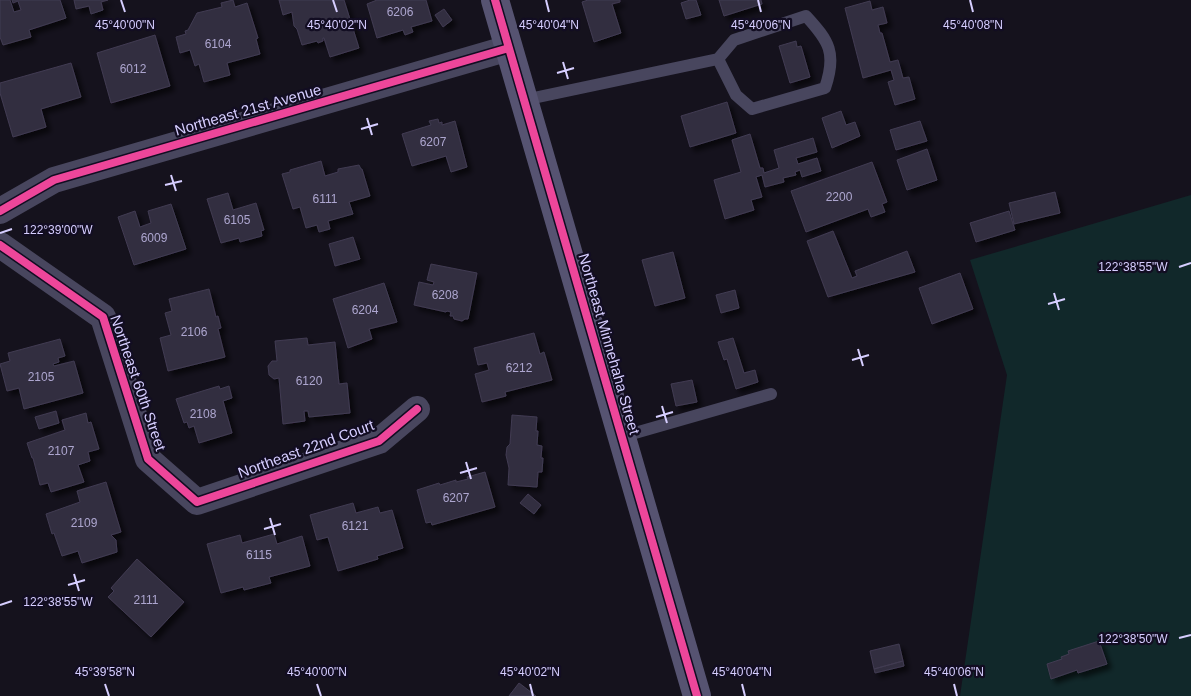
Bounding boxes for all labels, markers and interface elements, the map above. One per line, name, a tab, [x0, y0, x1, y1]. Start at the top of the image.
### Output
house number: 6206	[387, 5, 414, 19]
text: 45°40'00"N	[95, 18, 155, 32]
text: 45°40'02"N	[307, 18, 367, 32]
text: 45°40'04"N	[519, 18, 579, 32]
text: 45°40'06"N	[731, 18, 791, 32]
text: 45°40'08"N	[943, 18, 1003, 32]
house number: 6104	[205, 37, 232, 51]
house number: 6012	[120, 62, 147, 76]
street label: Northeast 21st Avenue	[173, 80, 323, 139]
house number: 6207	[420, 135, 447, 149]
house number: 2200	[826, 190, 853, 204]
house number: 6111	[313, 192, 338, 206]
house number: 6105	[224, 213, 251, 227]
text: 122°39'00"W	[23, 223, 93, 237]
house number: 6009	[141, 231, 168, 245]
street label: Northeast Minnehaha Street	[575, 251, 644, 437]
text: 122°38'55"W	[1098, 260, 1168, 274]
house number: 6208	[432, 288, 459, 302]
house number: 6204	[352, 303, 379, 317]
street label: Northeast 60th Street	[107, 313, 170, 454]
house number: 2106	[181, 325, 208, 339]
house number: 6212	[506, 361, 533, 375]
house number: 2105	[28, 370, 55, 384]
house number: 6120	[296, 374, 323, 388]
house number: 2108	[190, 407, 217, 421]
street label: Northeast 22nd Court	[236, 416, 377, 481]
house number: 2107	[48, 444, 75, 458]
house number: 6207	[443, 491, 470, 505]
house number: 2109	[71, 516, 98, 530]
house number: 6121	[342, 519, 369, 533]
house number: 6115	[246, 548, 272, 562]
house number: 2111	[134, 593, 159, 607]
text: 122°38'55"W	[23, 595, 93, 609]
text: 122°38'50"W	[1098, 632, 1168, 646]
text: 45°39'58"N	[75, 665, 135, 679]
text: 45°40'00"N	[287, 665, 347, 679]
text: 45°40'02"N	[500, 665, 560, 679]
text: 45°40'04"N	[712, 665, 772, 679]
text: 45°40'06"N	[924, 665, 984, 679]

